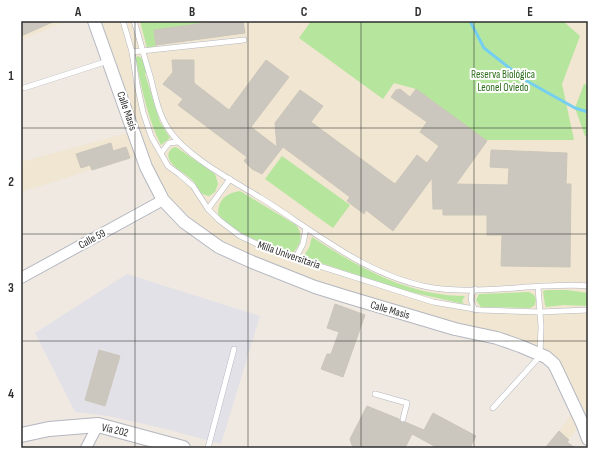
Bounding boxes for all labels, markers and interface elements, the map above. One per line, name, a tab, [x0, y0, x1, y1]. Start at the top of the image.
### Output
text: A	[74, 4, 82, 20]
text: B	[189, 4, 195, 20]
text: C	[301, 4, 308, 20]
text: D	[415, 4, 422, 20]
text: E	[527, 4, 533, 20]
text: 1	[8, 68, 14, 84]
park label: Reserva Biológica Leonel Oviedo	[471, 68, 535, 94]
street label: Calle Masís	[114, 90, 140, 132]
text: 2	[8, 174, 14, 190]
street label: Calle 59	[76, 226, 108, 252]
street label: Milla Universitaria	[256, 238, 322, 272]
text: 3	[8, 280, 14, 296]
street label: Calle Masis	[369, 298, 411, 322]
text: 4	[8, 386, 14, 402]
street label: Vía 202	[100, 421, 130, 439]

